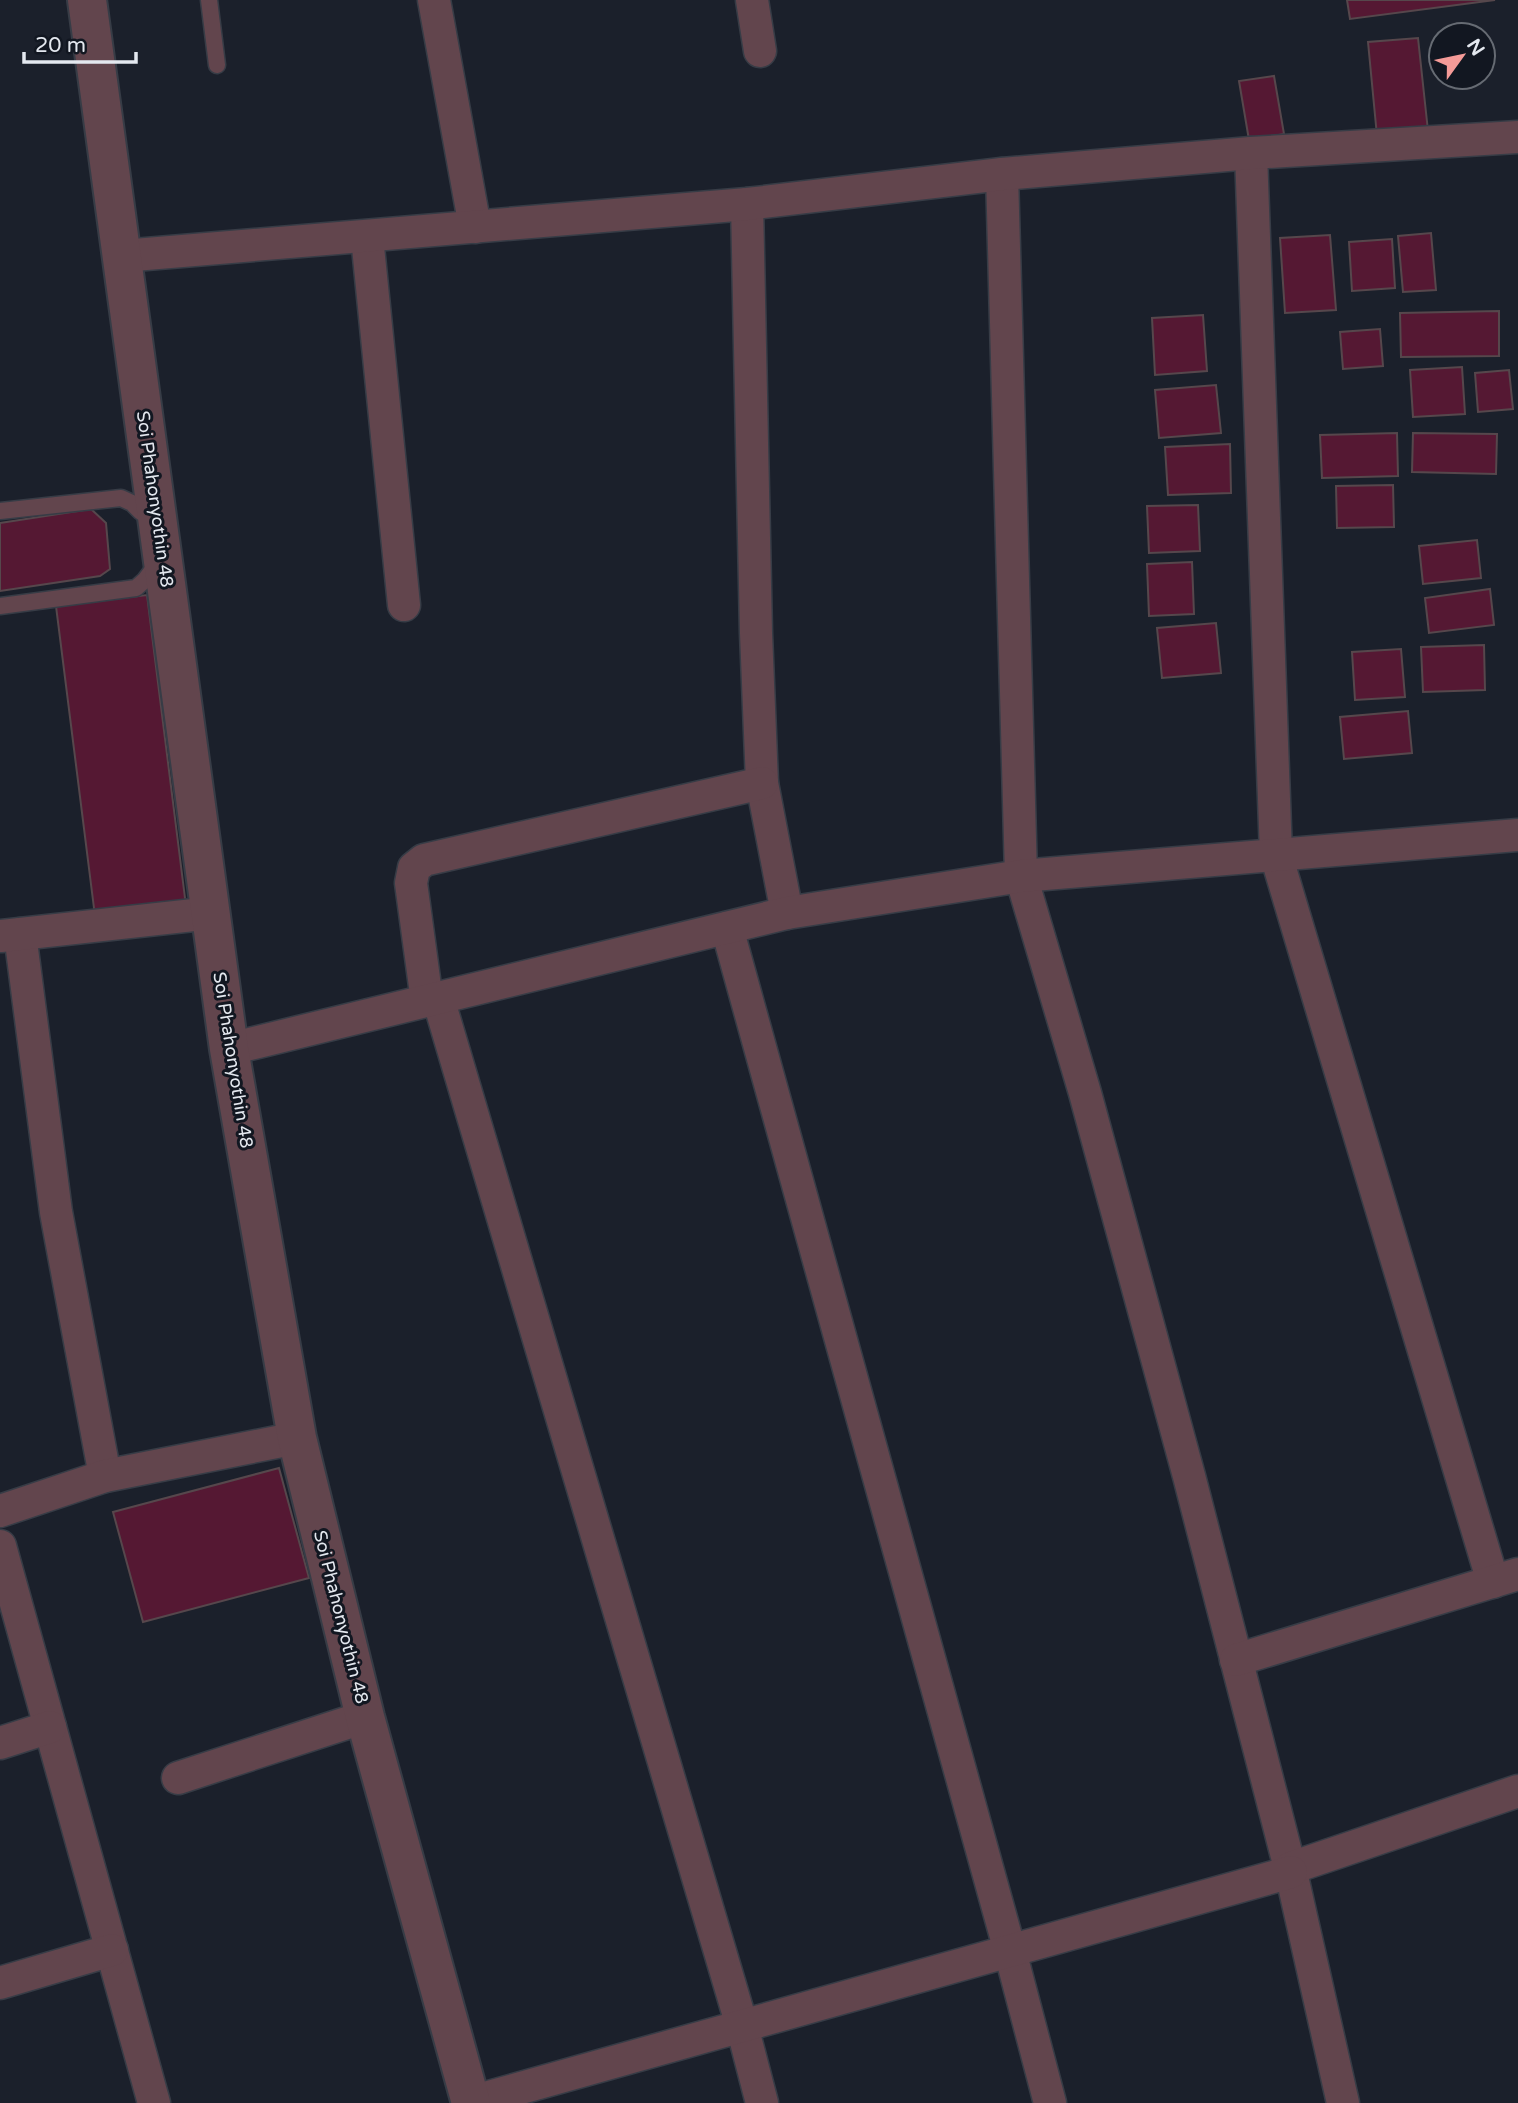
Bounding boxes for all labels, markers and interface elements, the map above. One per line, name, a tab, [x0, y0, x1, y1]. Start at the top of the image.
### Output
scale bar	[24, 21, 136, 65]
north arrow	[1427, 21, 1497, 91]
text: 20 m	[35, 33, 86, 58]
text: N	[1462, 35, 1489, 60]
street label: Soi Phahonyothin 48	[132, 409, 178, 589]
street label: Soi Phahonyothin 48	[208, 970, 258, 1150]
street label: Soi Phahonyothin 48	[309, 1528, 373, 1706]

